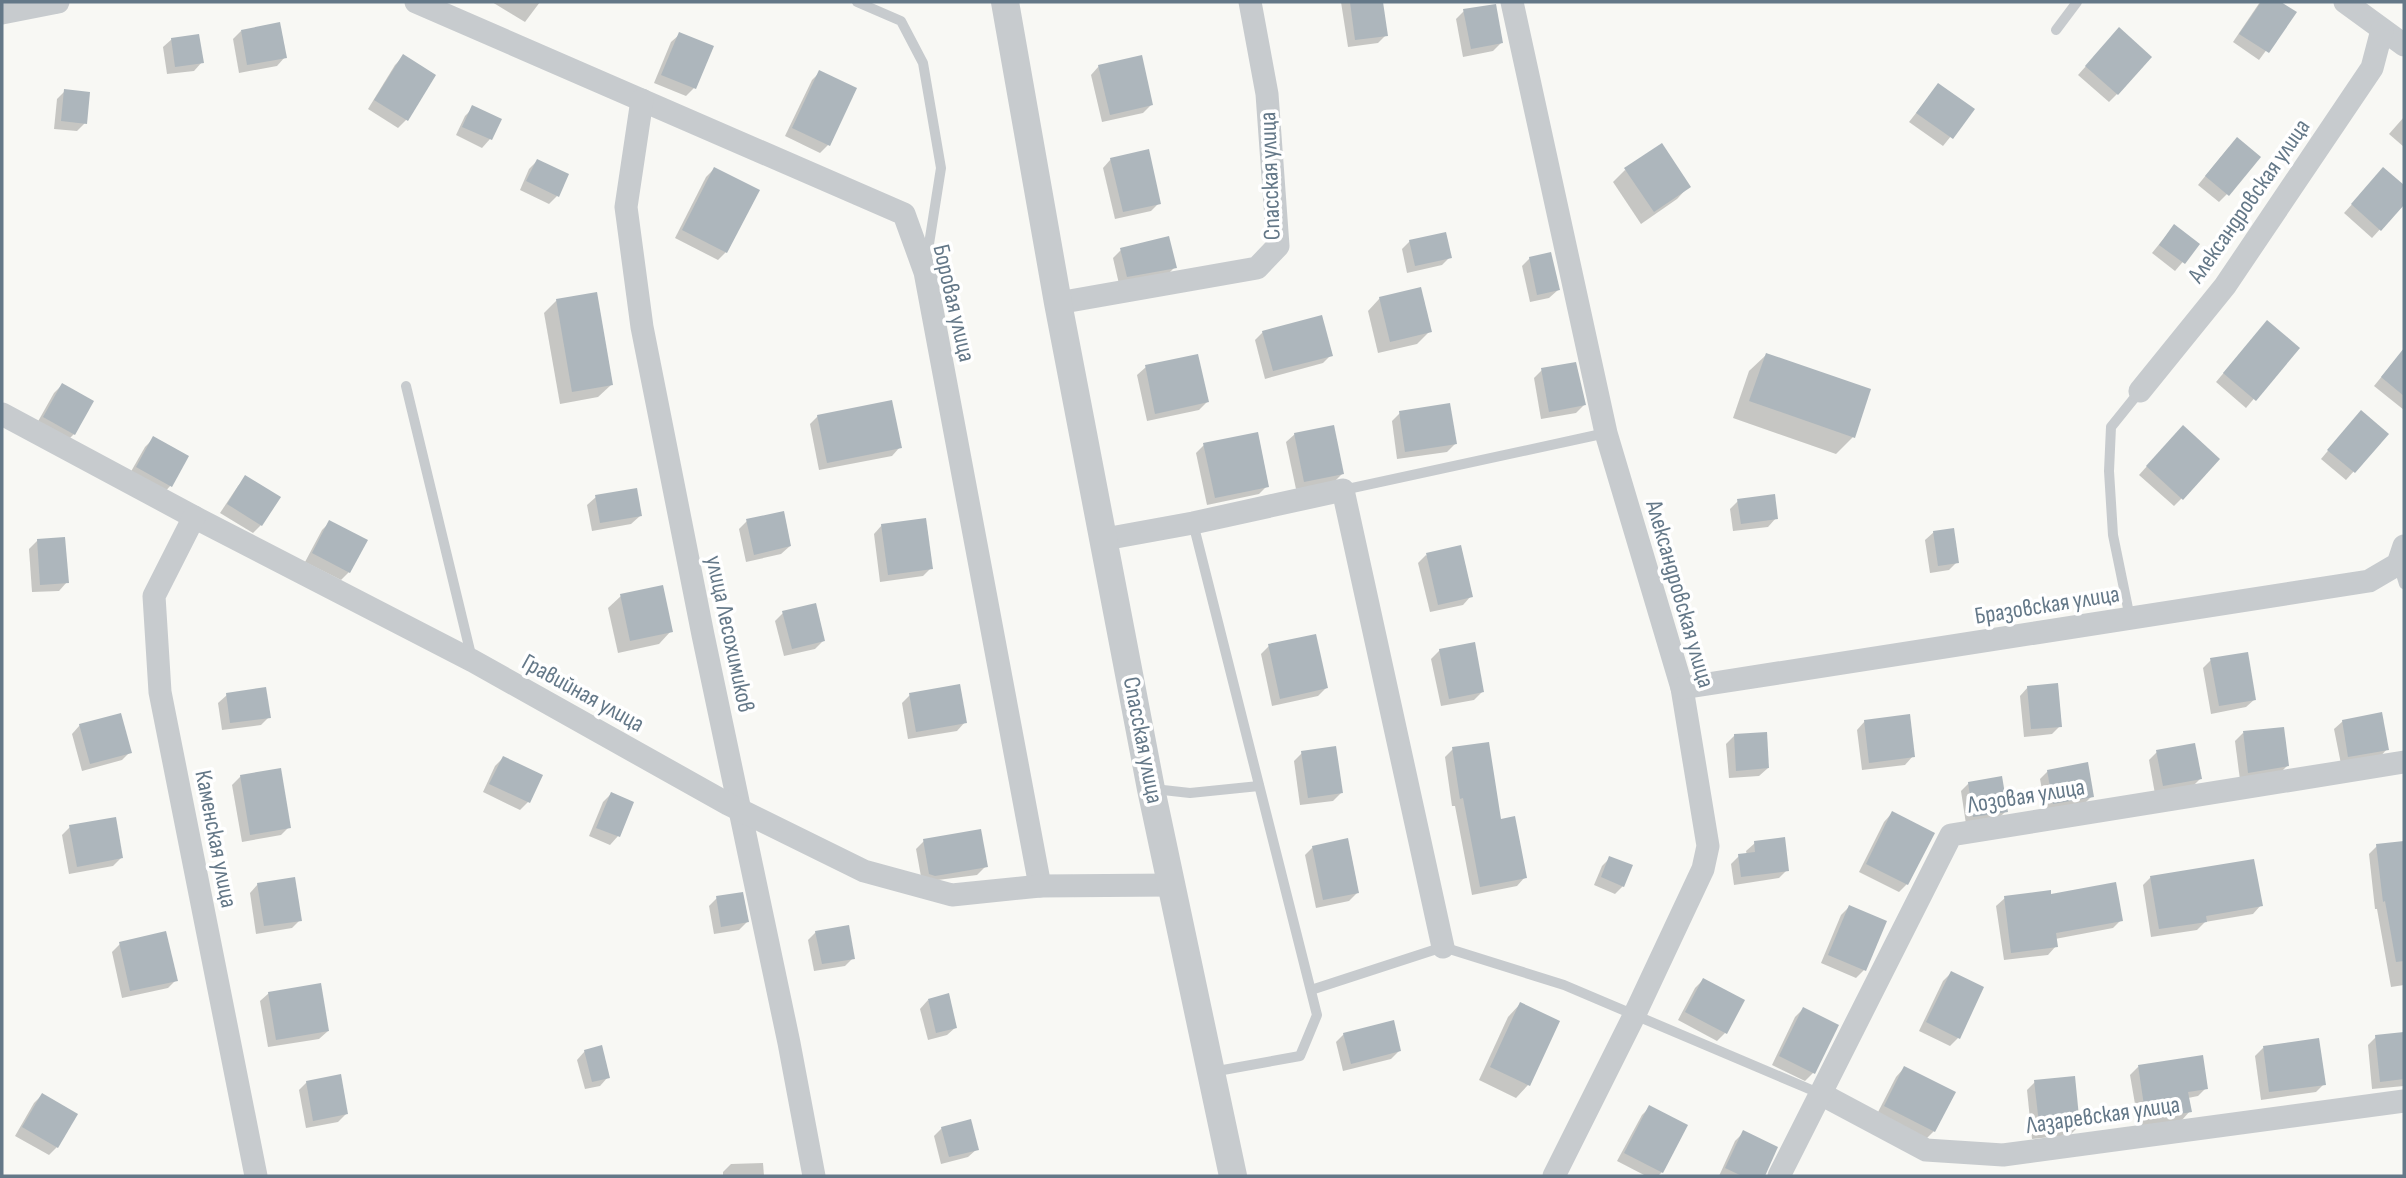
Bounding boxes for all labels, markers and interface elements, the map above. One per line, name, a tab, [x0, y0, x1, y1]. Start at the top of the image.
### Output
street label: Спасская улица	[1253, 111, 1287, 241]
street label: Александровская улица	[2181, 113, 2316, 289]
street label: Боровая улица	[926, 241, 982, 365]
street label: Александровская улица	[1639, 496, 1721, 691]
street label: улица Лесохимиков	[699, 553, 761, 715]
street label: Бразовская улица	[1973, 579, 2121, 631]
street label: Гравийная улица	[517, 648, 649, 738]
street label: Спасская улица	[1117, 674, 1169, 806]
street label: Каменская улица	[188, 768, 244, 910]
street label: Лозовая улица	[1964, 772, 2087, 820]
street label: Лазаревская улица	[2023, 1090, 2182, 1140]

